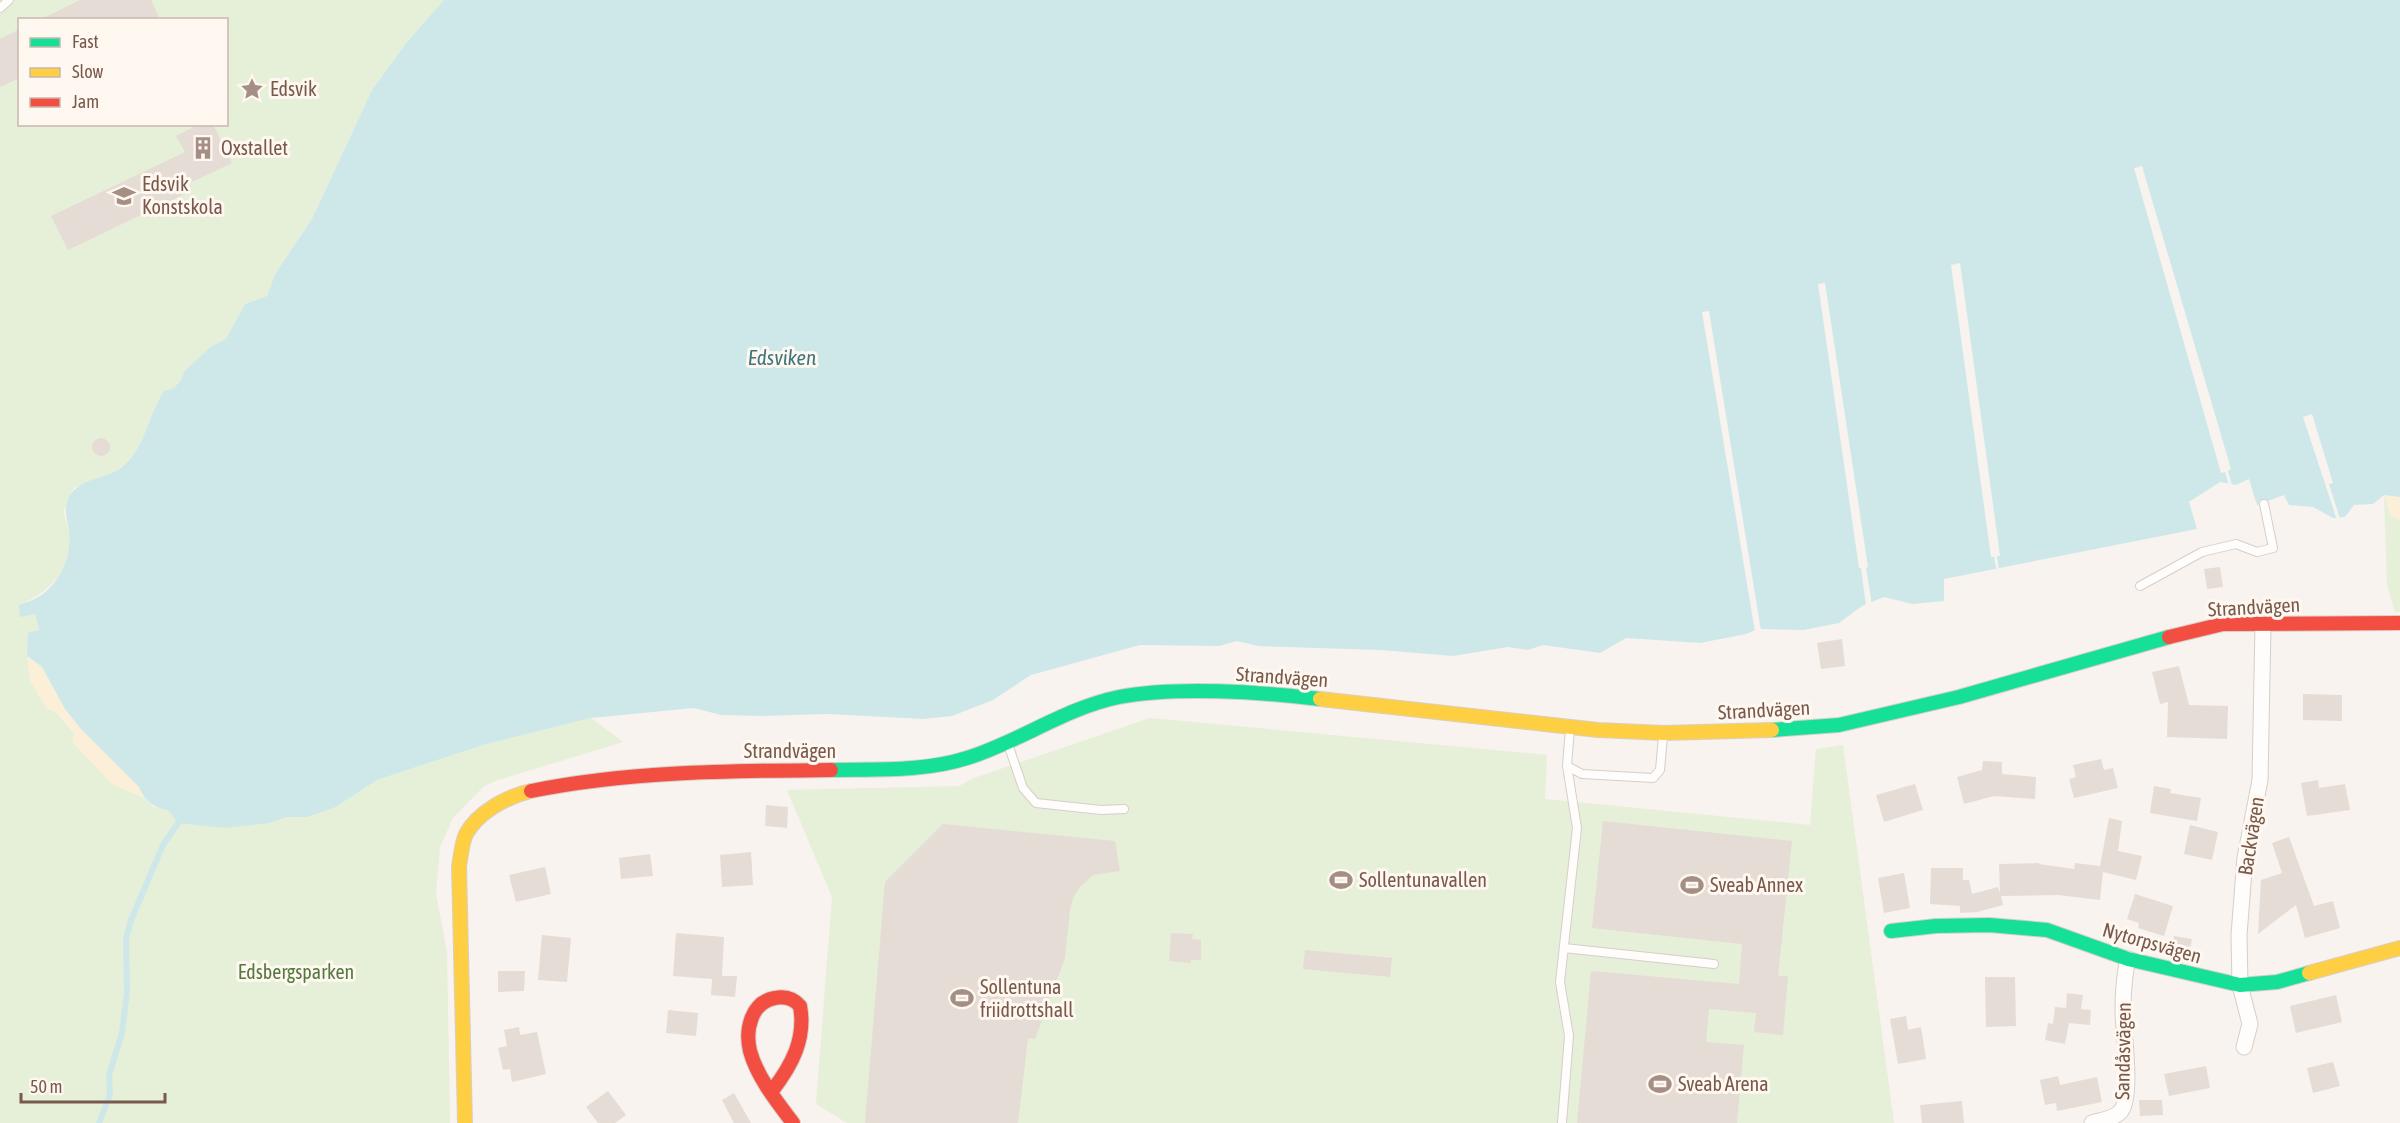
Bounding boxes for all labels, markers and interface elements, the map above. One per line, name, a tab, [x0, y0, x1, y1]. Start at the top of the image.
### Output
legend	[18, 18, 228, 126]
text: Fast	[72, 31, 99, 52]
text: Slow	[72, 61, 103, 82]
place icon: Edsvik	[239, 76, 265, 102]
place label: Edsvik	[270, 77, 317, 100]
text: Jam	[72, 91, 99, 112]
building icon: Oxstallet	[190, 135, 216, 161]
place label: Oxstallet	[221, 136, 288, 159]
place label: Edsvik Konstskola	[142, 172, 223, 218]
school or university icon: Edsvik Konstskola	[111, 183, 137, 209]
water label: Edsviken	[748, 345, 816, 369]
street label: Strandvägen	[2207, 593, 2301, 620]
street label: Strandvägen	[1235, 662, 1329, 691]
street label: Strandvägen	[1717, 696, 1811, 723]
street label: Strandvägen	[744, 739, 836, 762]
street label: Backvägen	[2233, 795, 2268, 877]
sports icon: Sollentunavallen	[1328, 867, 1354, 893]
place label: Sollentunavallen	[1359, 868, 1487, 891]
sports icon: Sveab Annex	[1679, 872, 1705, 898]
place label: Sveab Annex	[1710, 873, 1803, 896]
street label: Nytorpsvägen	[2100, 917, 2204, 968]
park label: Edsbergsparken	[238, 960, 354, 983]
place label: Sollentuna friidrottshall	[980, 975, 1074, 1021]
sports icon: Sollentuna friidrottshall	[949, 985, 975, 1011]
street label: Sandåsvägen	[2110, 1002, 2135, 1100]
scale bar	[21, 1066, 165, 1104]
sports icon: Sveab Arena	[1647, 1071, 1673, 1097]
place label: Sveab Arena	[1678, 1072, 1769, 1095]
text: 50 m	[30, 1076, 62, 1097]

